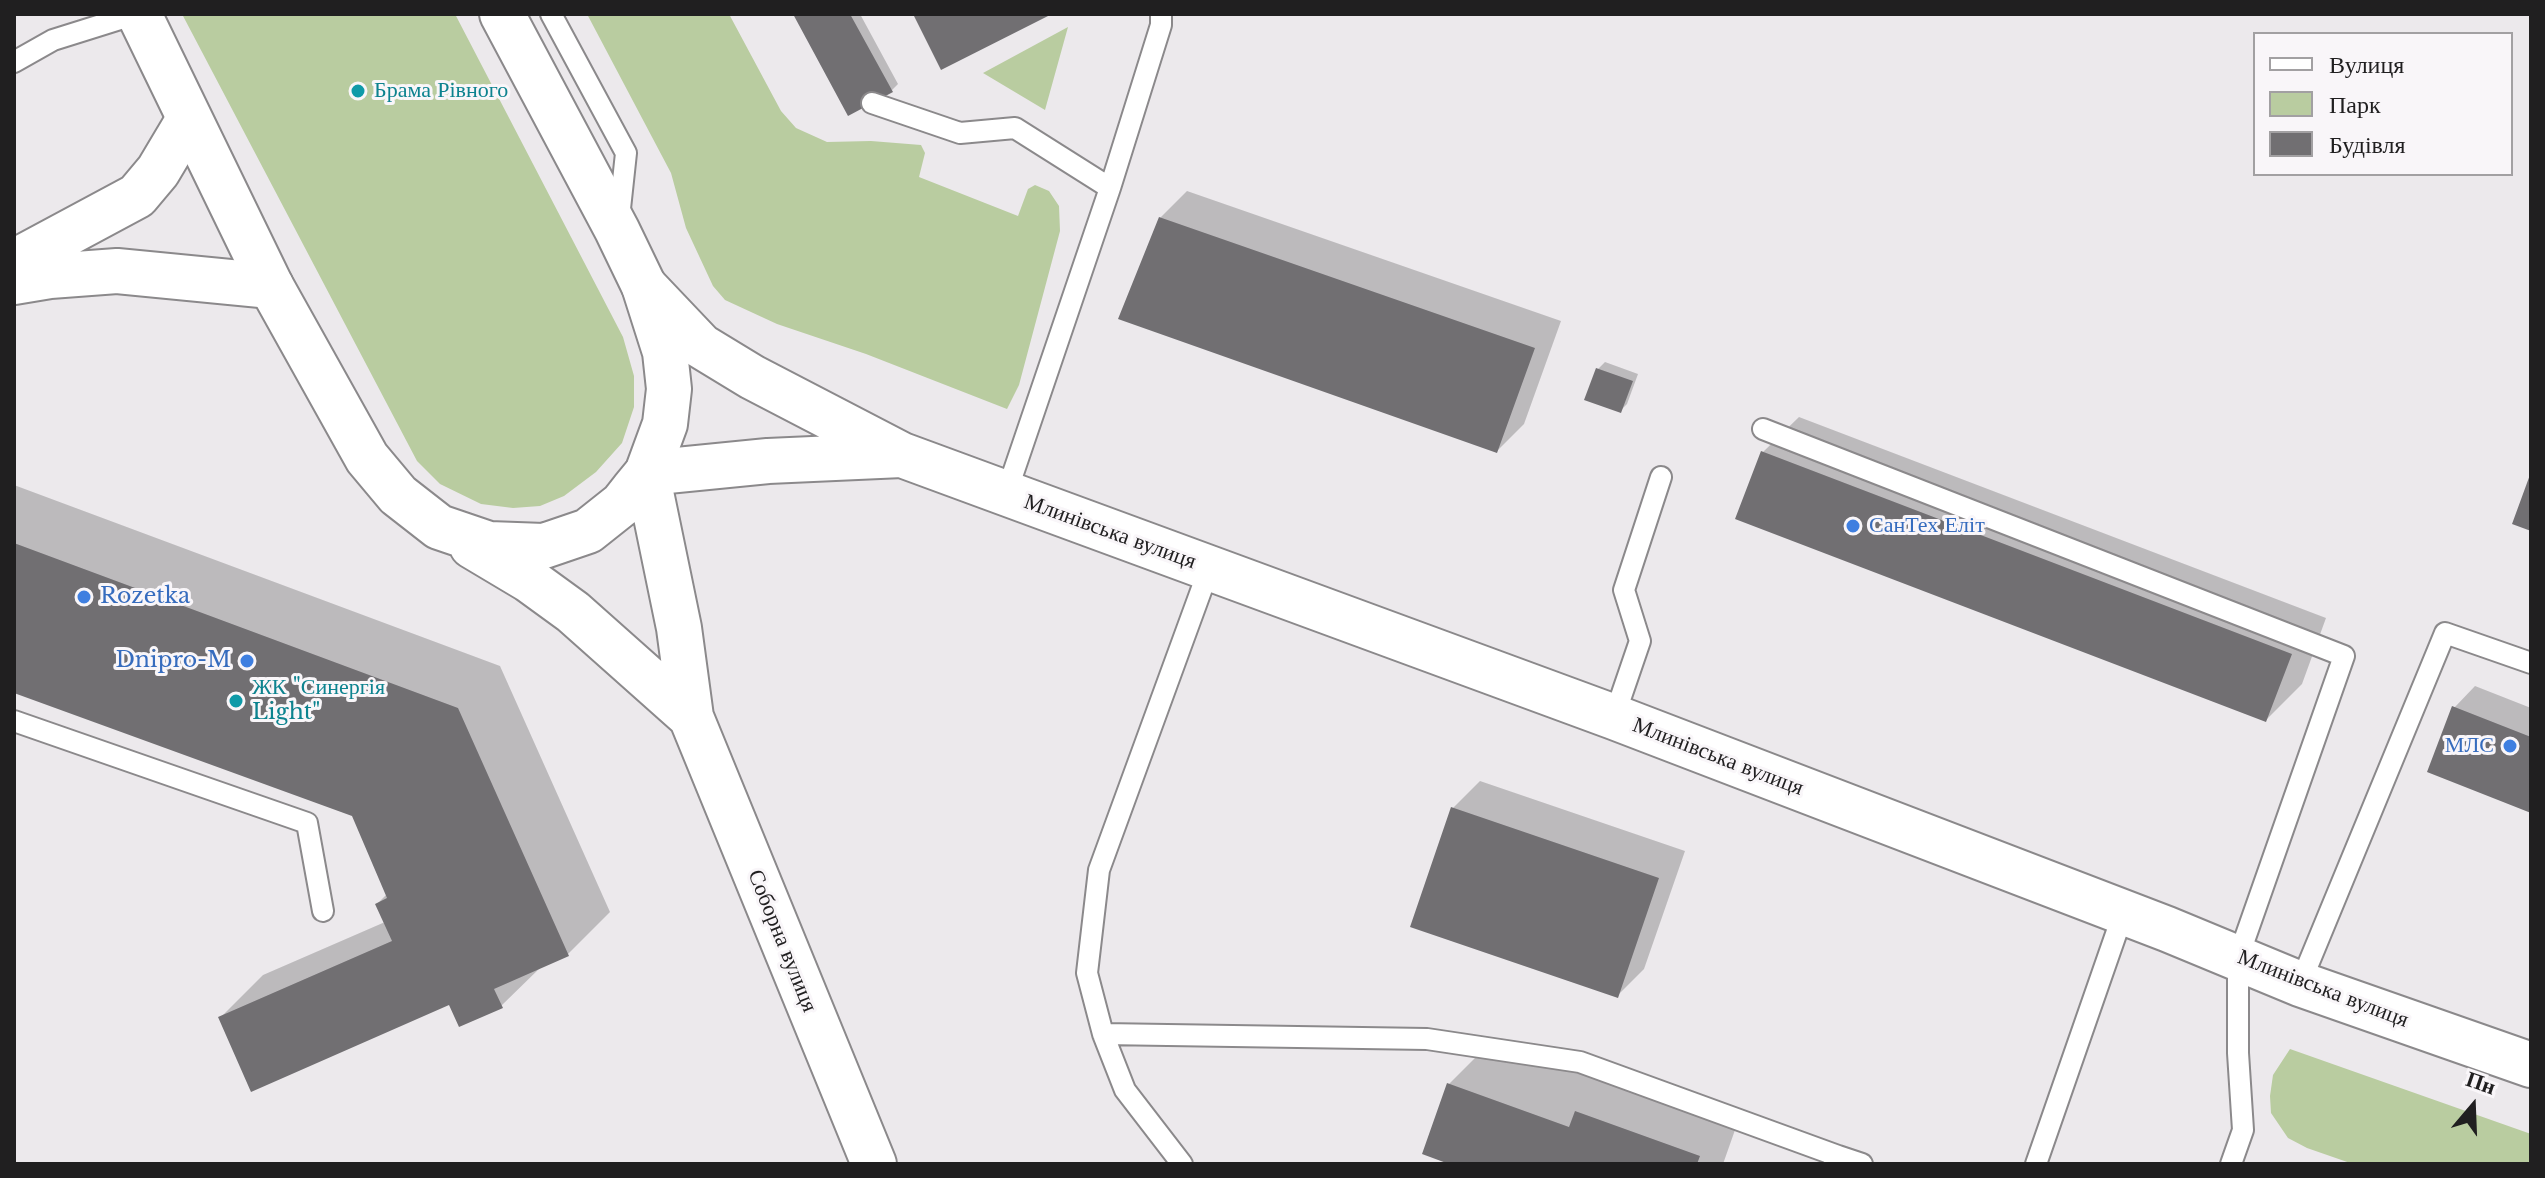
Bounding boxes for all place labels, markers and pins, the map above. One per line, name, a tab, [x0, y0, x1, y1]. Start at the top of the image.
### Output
place label: Брама Рівного	[374, 78, 508, 104]
marker: Брама Рівного	[349, 82, 367, 100]
place label: СанТех Еліт	[1869, 513, 1985, 539]
marker: СанТех Еліт	[1844, 517, 1862, 535]
place label: Rozetka	[100, 584, 190, 610]
marker: Rozetka	[75, 588, 93, 606]
place label: Dnipro-M	[115, 648, 231, 674]
marker: Dnipro-M	[238, 652, 256, 670]
place label: ЖК "Синергія Light"	[252, 675, 385, 726]
marker: ЖК "Синергія Light"	[227, 692, 245, 710]
place label: МЛС	[2445, 733, 2494, 759]
marker: МЛС	[2501, 737, 2519, 755]

